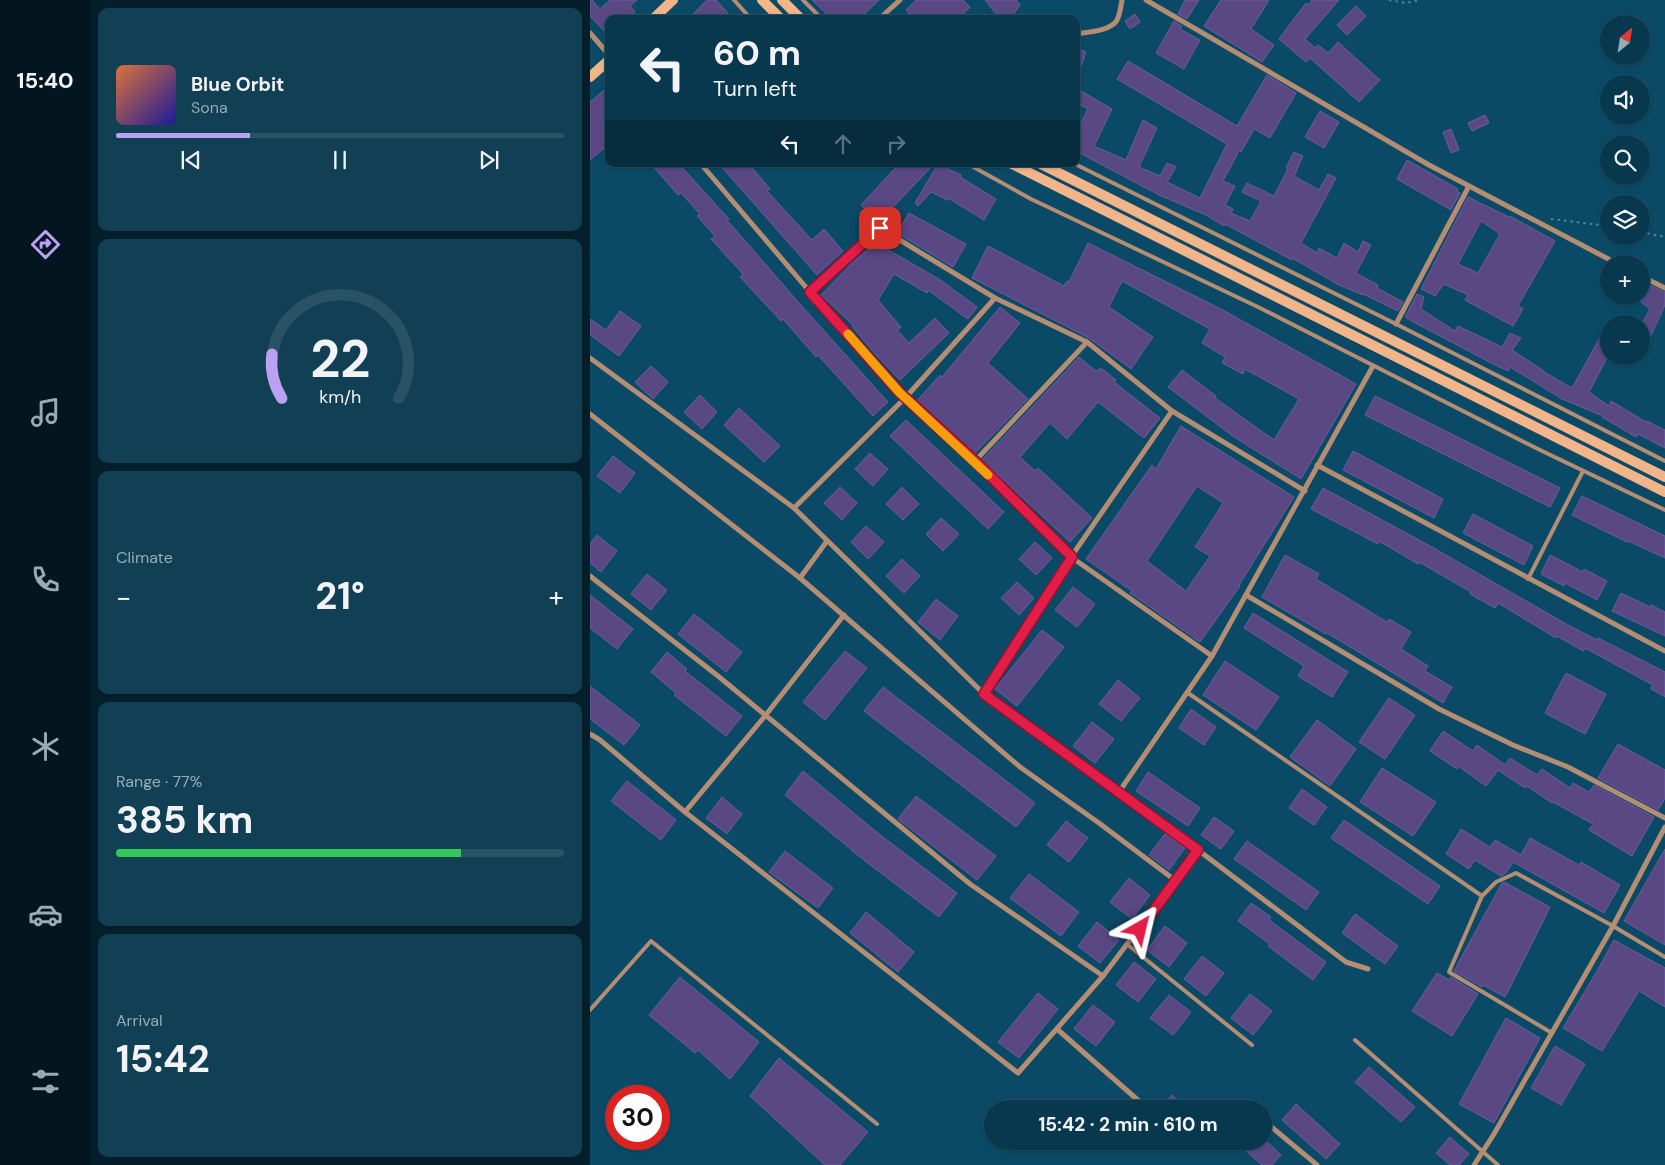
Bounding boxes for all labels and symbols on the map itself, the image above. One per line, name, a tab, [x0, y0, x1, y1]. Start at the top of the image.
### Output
north arrow	[1600, 15, 1650, 65]
pin	[859, 207, 901, 249]
position arrow	[1113, 902, 1165, 954]
speed limit sign: 30	[605, 1085, 670, 1150]

